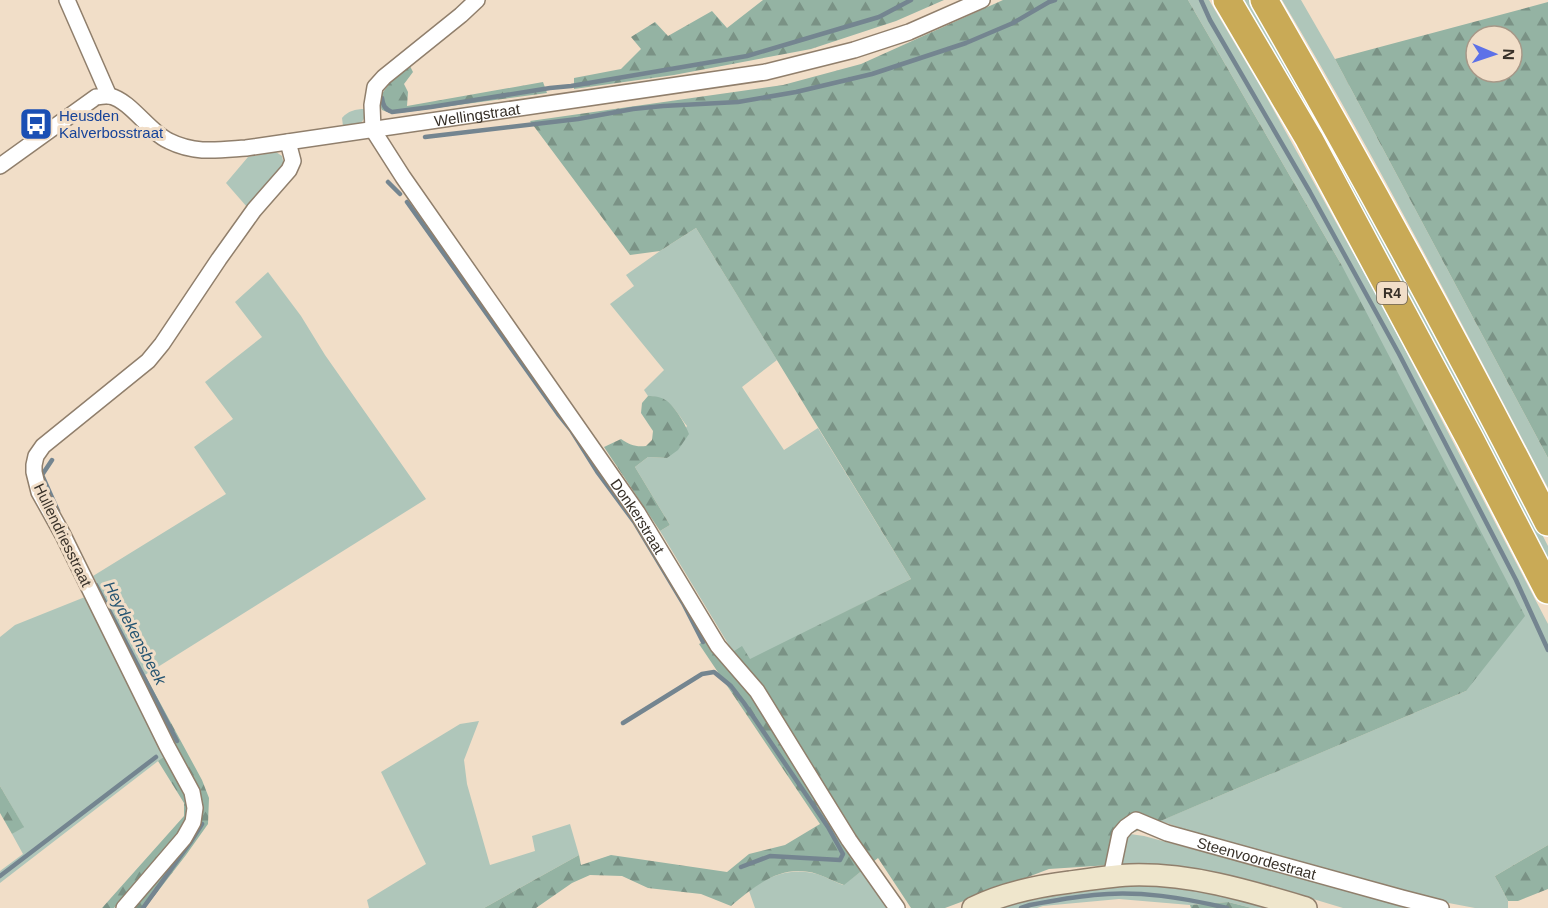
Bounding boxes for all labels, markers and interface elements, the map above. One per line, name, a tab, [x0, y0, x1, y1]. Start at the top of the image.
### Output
north arrow	[1464, 24, 1524, 84]
text: N	[1500, 48, 1517, 61]
street label: Wellingstraat	[433, 99, 522, 129]
bus stop icon: Heusden Kalverbosstraat	[18, 106, 54, 142]
place label: Heusden Kalverbosstraat	[59, 107, 164, 141]
road number: R4	[1377, 282, 1407, 304]
street label: Donkerstraat	[608, 475, 669, 557]
street label: Hullendriesstraat	[31, 481, 96, 590]
water label: Heydekensbeek	[101, 578, 170, 689]
street label: Steenvoordestraat	[1195, 833, 1319, 883]

